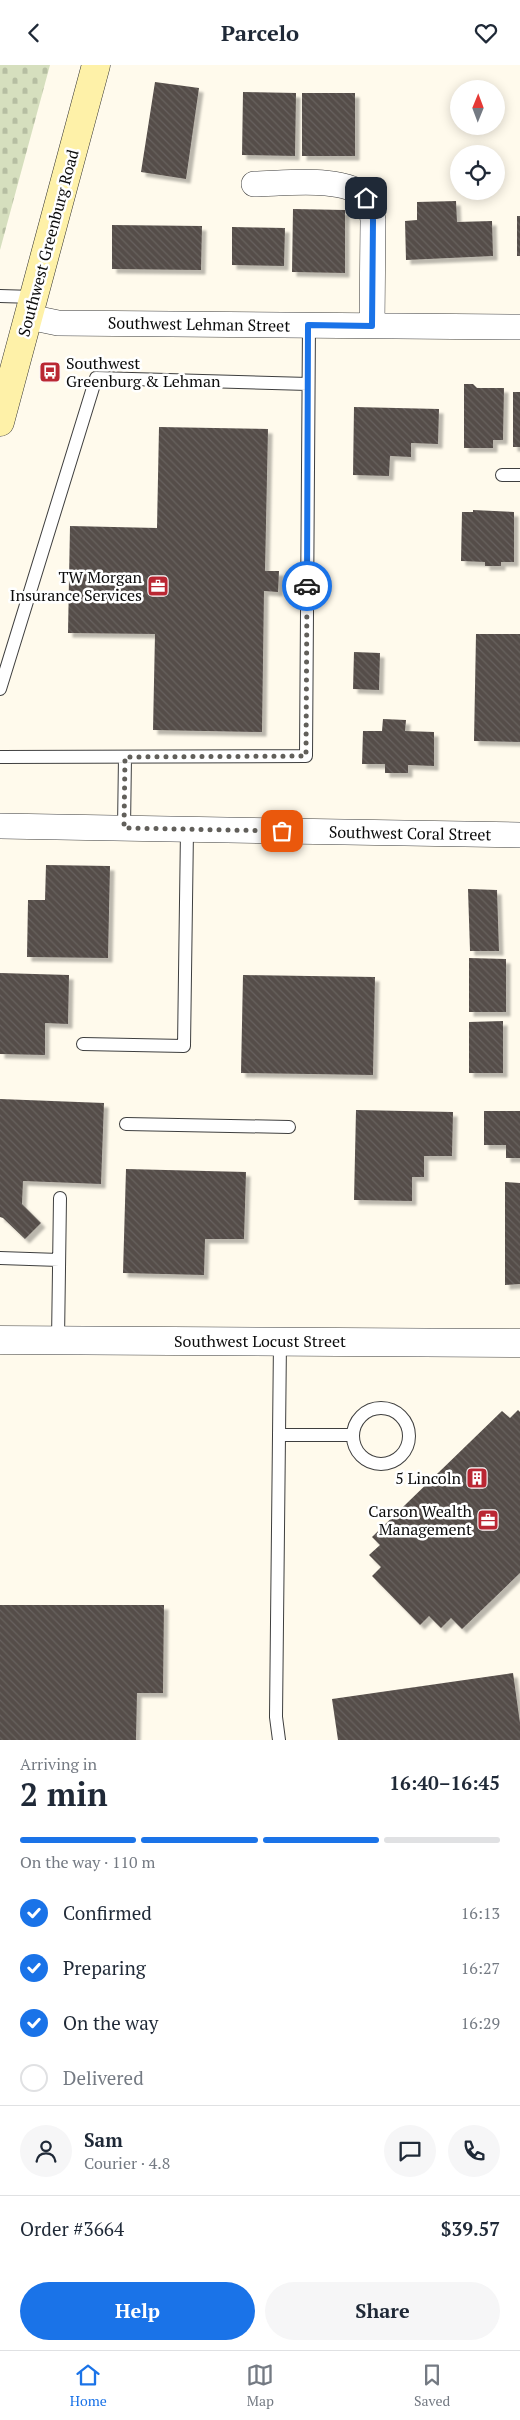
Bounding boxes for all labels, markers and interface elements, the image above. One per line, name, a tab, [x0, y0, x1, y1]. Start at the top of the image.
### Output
text: Parcelo	[221, 18, 299, 47]
icon: back	[20, 19, 48, 47]
icon: heart	[472, 19, 500, 47]
north arrow	[450, 80, 505, 135]
map controls	[450, 80, 505, 200]
button: locate	[450, 145, 505, 200]
street label: Southwest Greenburg Road	[12, 147, 84, 339]
pin	[345, 177, 387, 219]
icon: home	[352, 184, 380, 212]
street label: Southwest Lehman Street	[108, 311, 290, 337]
place label: Southwest Greenburg & Lehman	[66, 352, 221, 392]
bus stop icon: Southwest Greenburg & Lehman	[38, 360, 62, 384]
courier	[282, 561, 332, 611]
place label: TW Morgan Insurance Services	[10, 566, 142, 606]
icon: car	[293, 572, 321, 600]
office icon: TW Morgan Insurance Services	[146, 574, 170, 598]
pin	[261, 810, 303, 852]
icon: bag	[268, 817, 296, 845]
street label: Southwest Coral Street	[329, 821, 492, 845]
street label: Southwest Locust Street	[174, 1330, 346, 1352]
building icon: 5 Lincoln	[465, 1466, 489, 1490]
place label: 5 Lincoln	[395, 1467, 461, 1489]
place label: Carson Wealth Management	[368, 1500, 473, 1540]
office icon: Carson Wealth Management	[476, 1508, 500, 1532]
text: Arriving in	[20, 1753, 97, 1775]
text: 16:40–16:45	[389, 1770, 500, 1795]
text: 2 min	[20, 1773, 108, 1815]
text: On the way · 110 m	[20, 1851, 155, 1873]
icon: check	[20, 1899, 48, 1927]
text: Confirmed	[63, 1900, 152, 1925]
text: 16:13	[461, 1902, 500, 1924]
icon: check	[20, 1954, 48, 1982]
text: Preparing	[63, 1955, 146, 1980]
text: 16:27	[461, 1957, 500, 1979]
icon: check	[20, 2009, 48, 2037]
text: On the way	[63, 2010, 158, 2035]
text: 16:29	[461, 2012, 500, 2034]
text: Delivered	[63, 2065, 144, 2090]
button: person	[20, 2125, 72, 2177]
button: chat	[384, 2125, 436, 2177]
button: phone	[448, 2125, 500, 2177]
text: Sam	[84, 2127, 123, 2152]
text: Courier · 4.8	[84, 2152, 170, 2174]
text: Order #3664	[20, 2216, 124, 2241]
text: $39.57	[441, 2216, 500, 2241]
button: Help	[20, 2282, 255, 2340]
button: Share	[265, 2282, 500, 2340]
tab: Home	[70, 2361, 107, 2410]
tab: Map	[246, 2361, 274, 2410]
tab: Saved	[414, 2361, 450, 2410]

